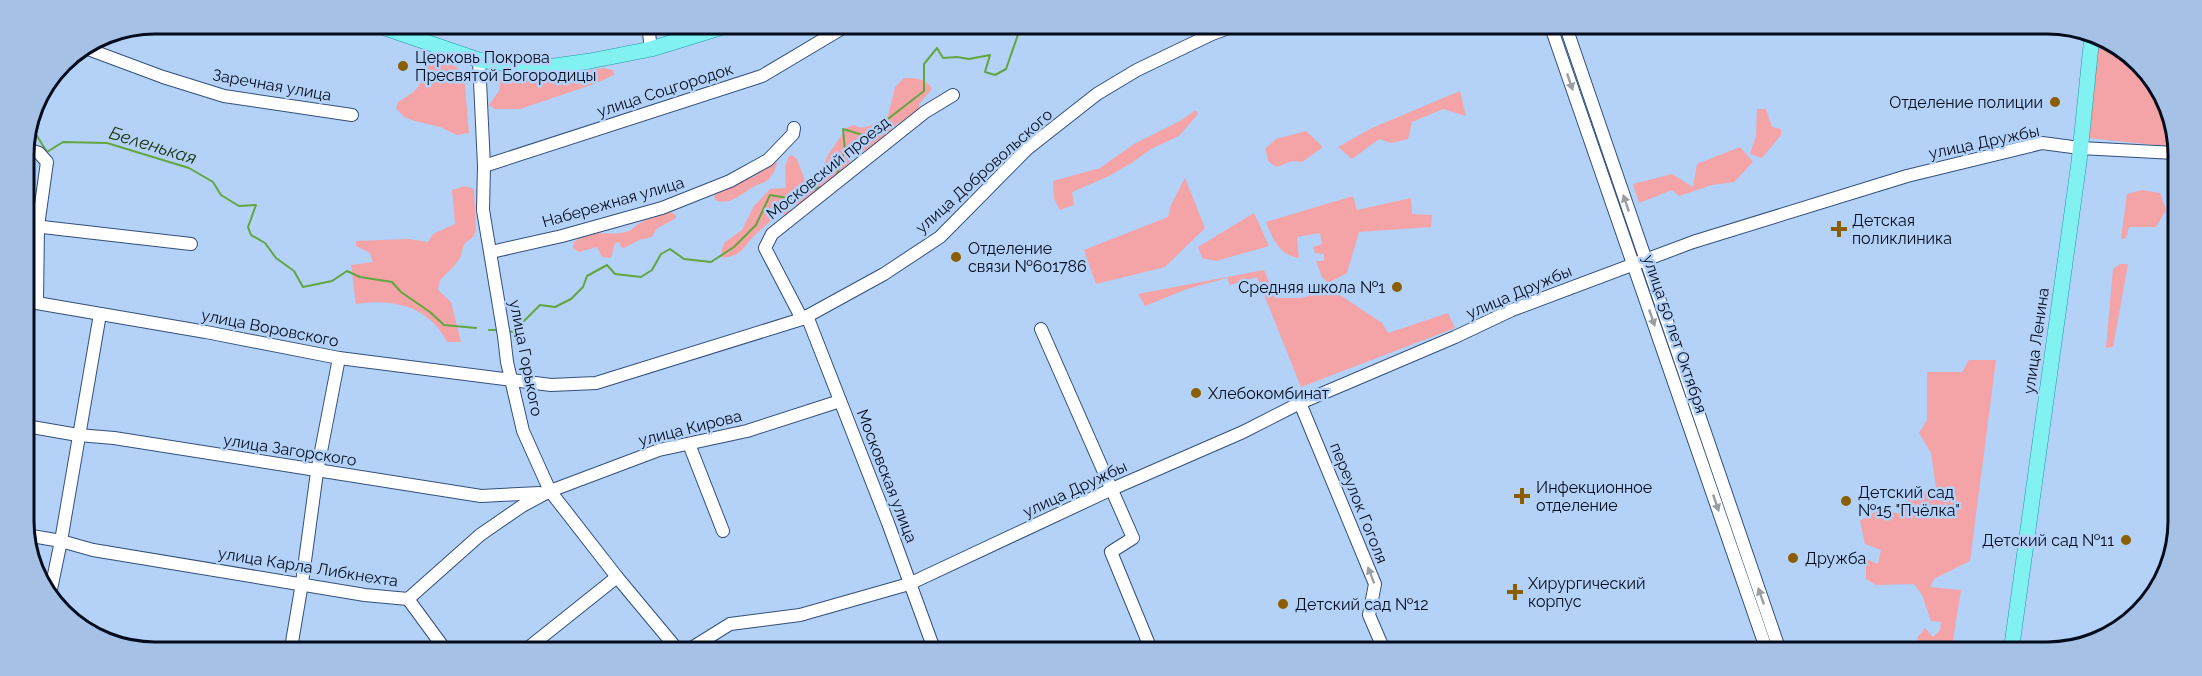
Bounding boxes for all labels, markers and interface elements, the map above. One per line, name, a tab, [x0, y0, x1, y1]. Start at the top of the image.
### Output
place label: Церковь Покрова Пресвятой Богородицы	[415, 48, 596, 85]
marker: Церковь Покрова Пресвятой Богородицы	[396, 59, 410, 73]
street label: улица Соцгородок	[595, 59, 735, 121]
street label: Заречная улица	[211, 65, 333, 105]
one-way arrow	[1566, 74, 1576, 92]
place label: Отделение полиции	[1889, 93, 2043, 112]
marker: Отделение полиции	[2048, 95, 2062, 109]
street label: улица Добровольского	[912, 105, 1056, 237]
street label: Московский проезд	[763, 113, 893, 223]
street label: улица Дружбы	[1927, 121, 2041, 163]
water label: Беленькая	[107, 122, 199, 168]
street label: Набережная улица	[540, 173, 686, 231]
one-way arrow	[1621, 194, 1631, 212]
place label: Детская поликлиника	[1852, 211, 1952, 248]
marker: Детская поликлиника	[1830, 220, 1848, 238]
place label: Отделение связи №601786	[968, 239, 1087, 276]
marker: Отделение связи №601786	[949, 250, 963, 264]
street label: улица 50 лет Октября	[1639, 252, 1711, 416]
street label: улица Дружбы	[1463, 261, 1575, 323]
place label: Средняя школа №1	[1238, 278, 1385, 297]
marker: Средняя школа №1	[1390, 280, 1404, 294]
street label: улица Ленина	[2019, 287, 2053, 395]
street label: улица Горького	[505, 298, 547, 418]
street label: улица Воровского	[200, 305, 340, 351]
one-way arrow	[1648, 309, 1658, 327]
place label: Хлебокомбинат	[1208, 384, 1330, 403]
marker: Хлебокомбинат	[1189, 386, 1203, 400]
street label: улица Кирова	[636, 406, 744, 450]
street label: Московская улица	[853, 407, 921, 545]
street label: улица Загорского	[222, 430, 358, 470]
street label: переулок Гоголя	[1326, 440, 1392, 566]
street label: улица Дружбы	[1020, 457, 1130, 521]
place label: Инфекционное отделение	[1536, 478, 1652, 515]
place label: Детский сад №15 "Пчёлка"	[1858, 483, 1960, 520]
marker: Инфекционное отделение	[1513, 487, 1531, 505]
one-way arrow	[1711, 494, 1721, 512]
marker: Детский сад №15 "Пчёлка"	[1839, 494, 1853, 508]
place label: Детский сад №11	[1982, 531, 2114, 550]
marker: Детский сад №11	[2119, 533, 2133, 547]
street label: улица Карла Либкнехта	[217, 543, 399, 591]
place label: Дружба	[1805, 549, 1866, 568]
marker: Дружба	[1786, 551, 1800, 565]
one-way arrow	[1365, 566, 1375, 584]
place label: Хирургический корпус	[1528, 574, 1646, 611]
marker: Хирургический корпус	[1506, 583, 1524, 601]
one-way arrow	[1756, 587, 1766, 605]
place label: Детский сад №12	[1295, 595, 1429, 614]
marker: Детский сад №12	[1276, 597, 1290, 611]

